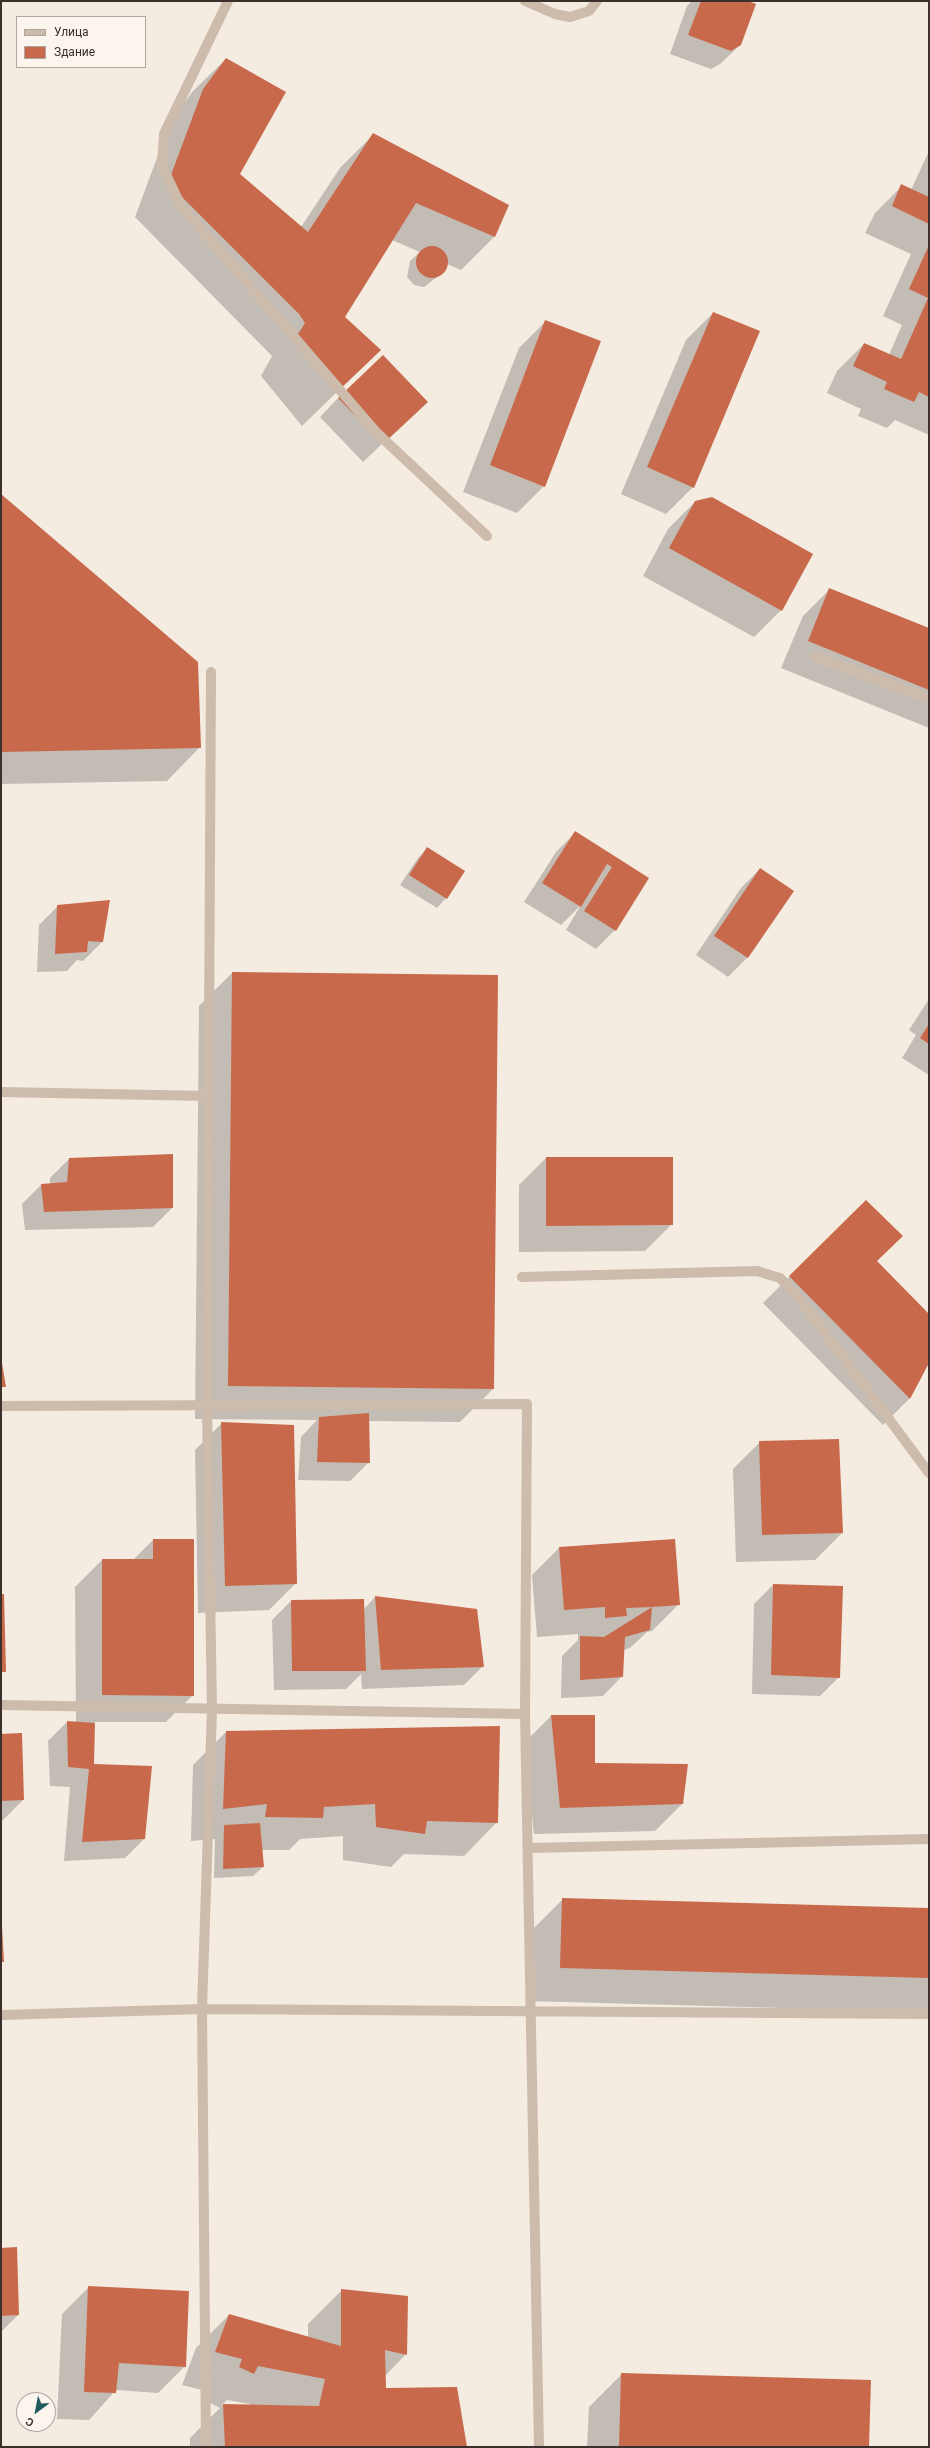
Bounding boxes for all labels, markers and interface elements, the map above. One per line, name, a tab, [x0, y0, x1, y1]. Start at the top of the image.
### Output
legend	[16, 16, 146, 68]
text: Улица	[54, 25, 89, 39]
text: Здание	[54, 45, 95, 59]
north arrow	[16, 2392, 56, 2432]
text: С	[23, 2414, 36, 2429]

